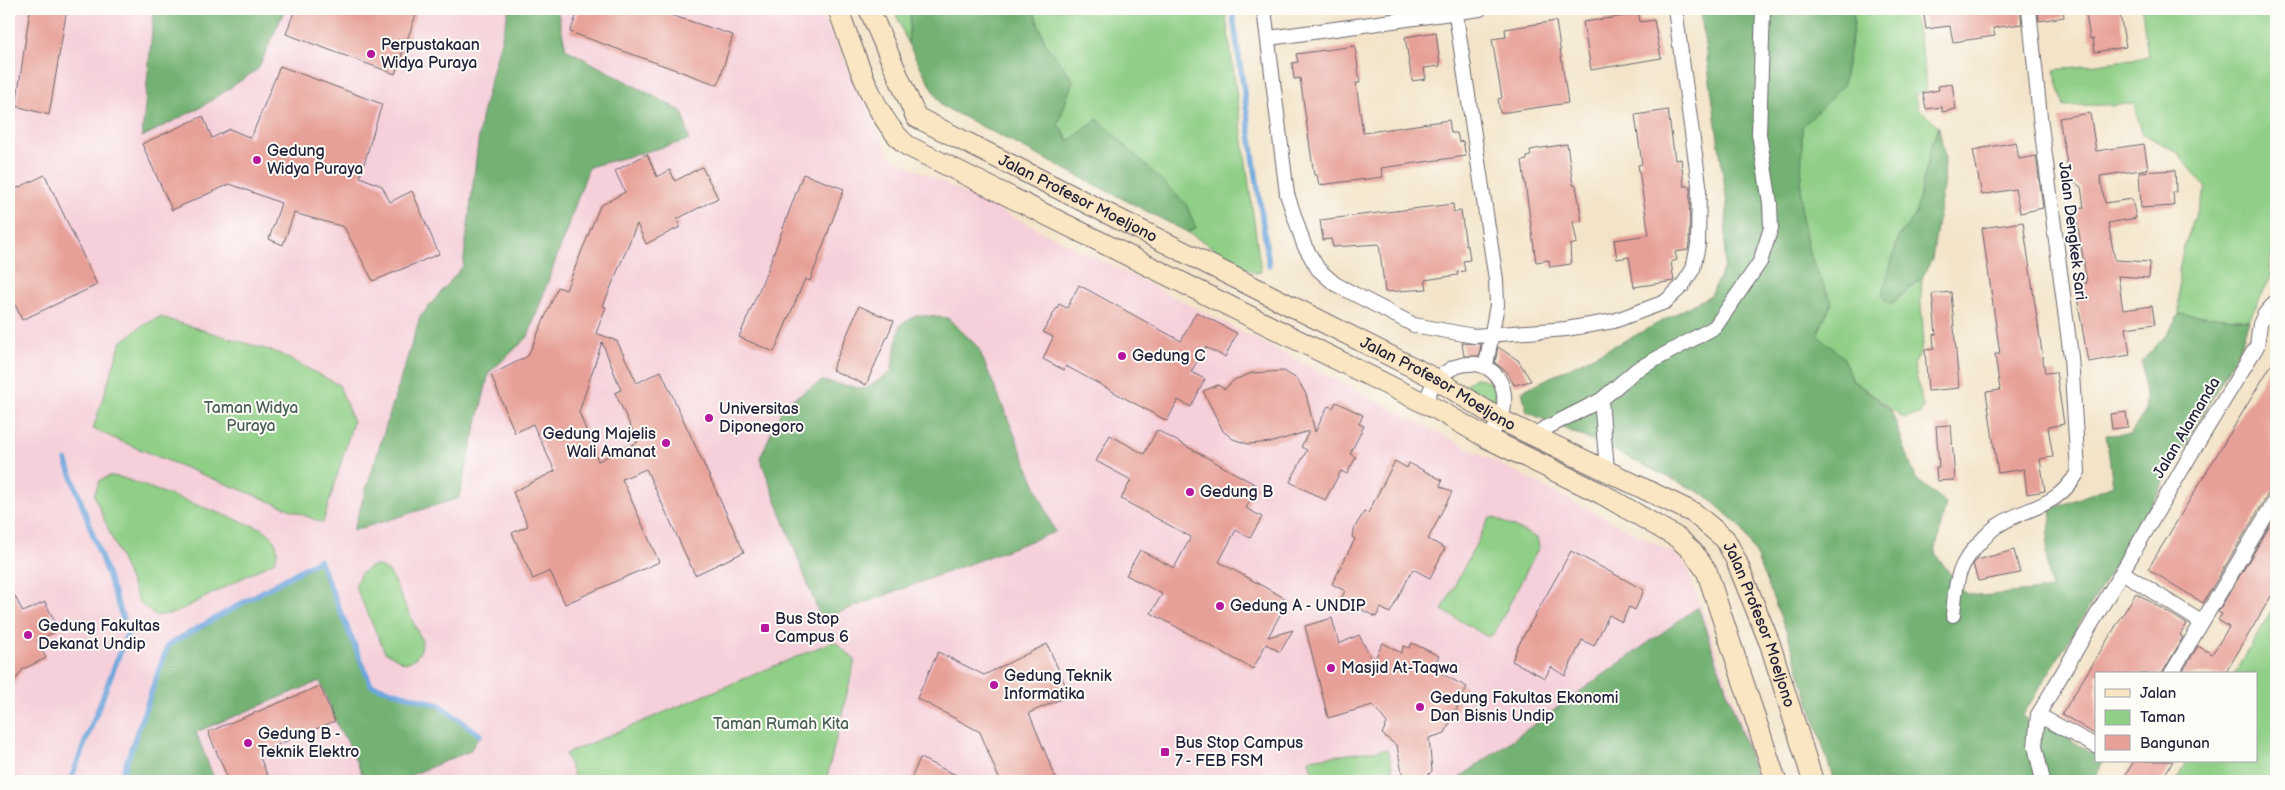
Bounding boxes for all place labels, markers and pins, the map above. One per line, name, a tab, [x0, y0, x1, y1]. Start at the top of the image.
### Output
place label: Perpustakaan Widya Puraya	[381, 36, 480, 73]
marker: Perpustakaan Widya Puraya	[365, 48, 377, 60]
place label: Gedung Widya Puraya	[267, 142, 363, 179]
marker: Gedung Widya Puraya	[251, 154, 263, 166]
place label: Gedung C	[1132, 347, 1206, 366]
marker: Gedung C	[1116, 350, 1128, 362]
place label: Universitas Diponegoro	[719, 400, 804, 437]
marker: Universitas Diponegoro	[703, 412, 715, 424]
place label: Gedung Majelis Wali Amanat	[542, 425, 656, 462]
marker: Gedung Majelis Wali Amanat	[660, 437, 672, 449]
place label: Gedung B	[1200, 483, 1273, 502]
marker: Gedung B	[1184, 486, 1196, 498]
place label: Gedung A - UNDIP	[1230, 597, 1366, 616]
marker: Gedung A - UNDIP	[1214, 600, 1226, 612]
place label: Bus Stop Campus 6	[775, 610, 849, 647]
place label: Gedung Fakultas Dekanat Undip	[38, 617, 160, 654]
marker: Bus Stop Campus 6	[759, 622, 771, 634]
marker: Gedung Fakultas Dekanat Undip	[22, 629, 34, 641]
place label: Masjid At-Taqwa	[1341, 659, 1458, 678]
marker: Masjid At-Taqwa	[1325, 662, 1337, 674]
place label: Gedung Teknik Informatika	[1004, 667, 1112, 704]
marker: Gedung Teknik Informatika	[988, 679, 1000, 691]
place label: Gedung Fakultas Ekonomi Dan Bisnis Undip	[1430, 689, 1619, 726]
marker: Gedung Fakultas Ekonomi Dan Bisnis Undip	[1414, 701, 1426, 713]
place label: Gedung B - Teknik Elektro	[258, 725, 359, 762]
place label: Bus Stop Campus 7 - FEB FSM	[1175, 734, 1303, 771]
marker: Gedung B - Teknik Elektro	[242, 737, 254, 749]
marker: Bus Stop Campus 7 - FEB FSM	[1159, 746, 1171, 758]

